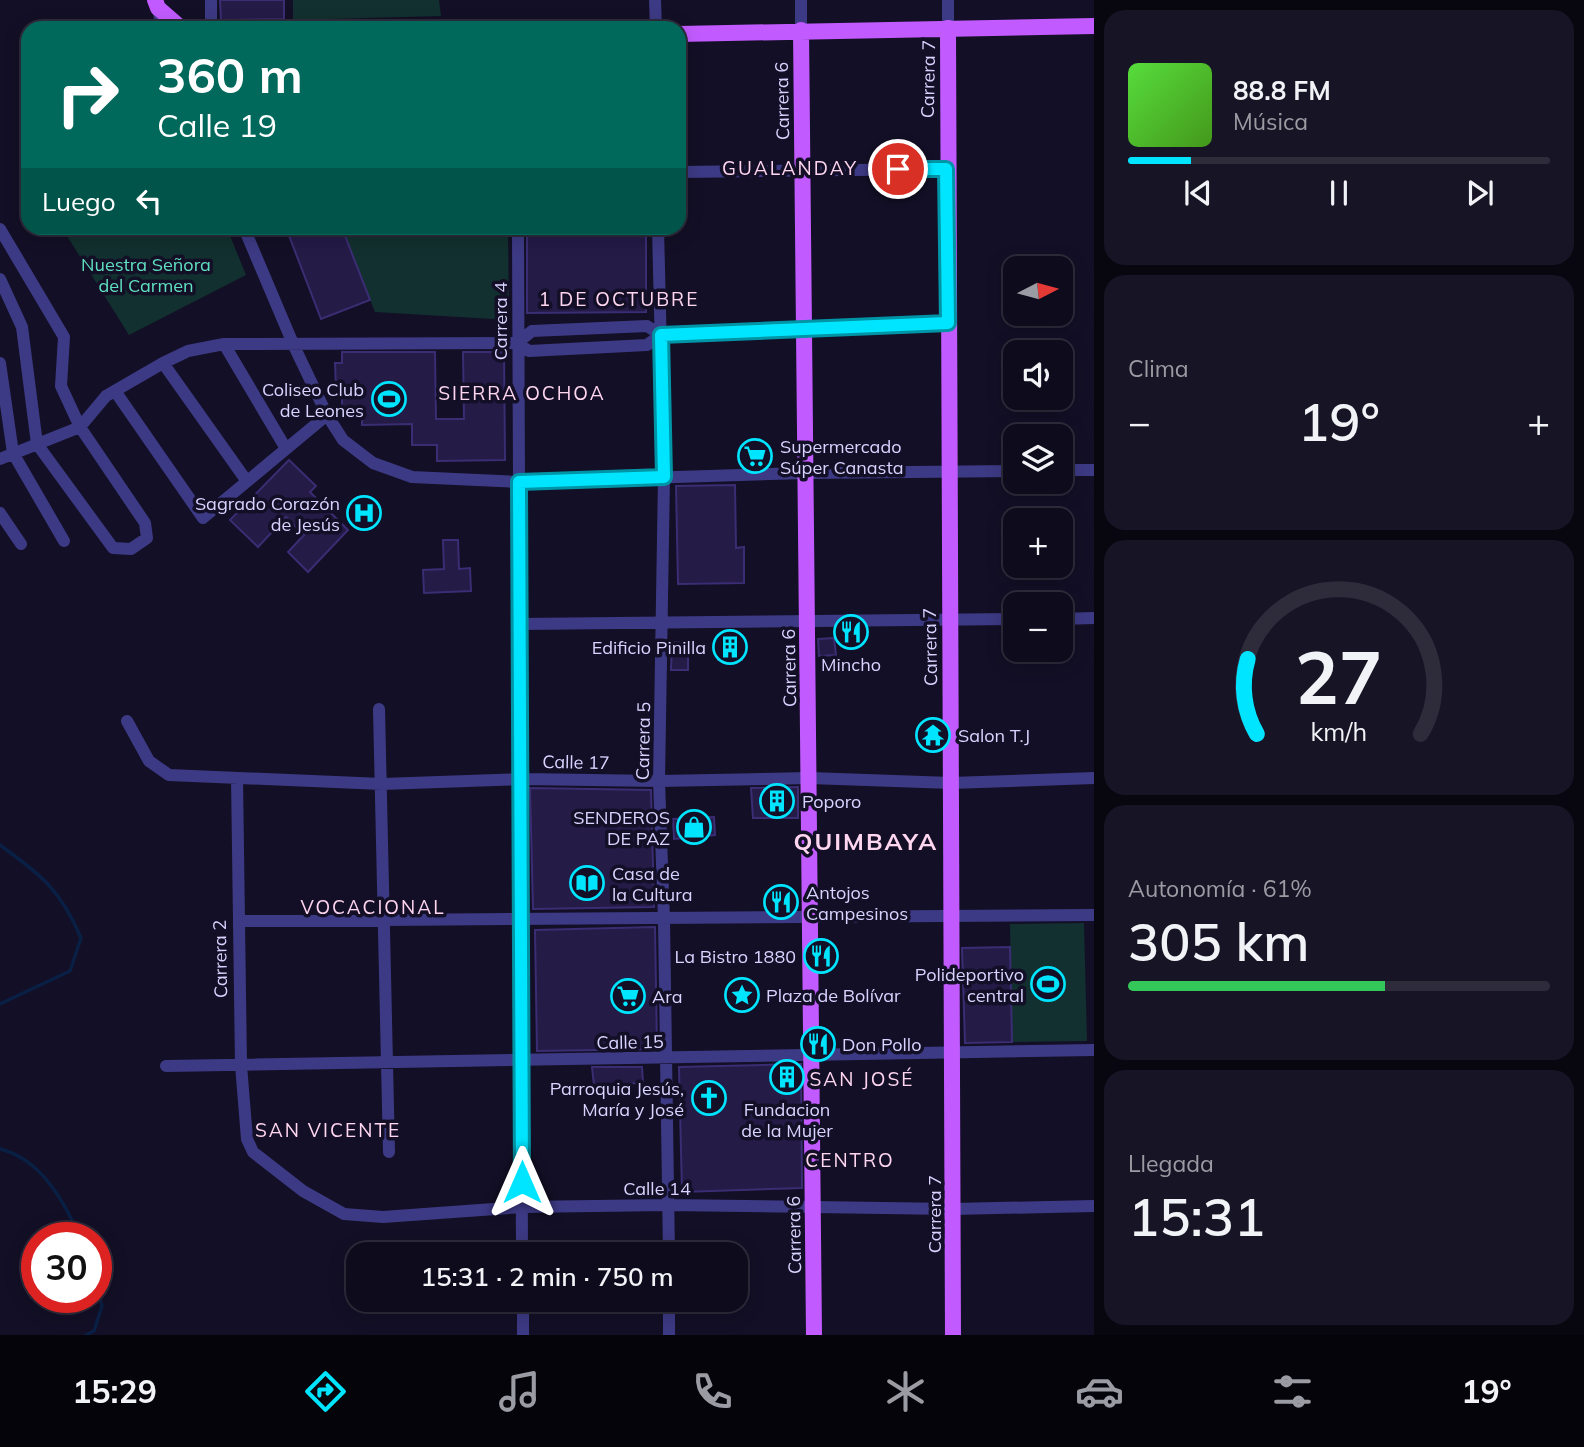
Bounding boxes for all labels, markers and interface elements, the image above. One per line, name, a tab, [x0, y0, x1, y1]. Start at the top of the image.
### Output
street label: Carrera 7	[916, 40, 940, 118]
text: 360 m	[157, 44, 303, 105]
icon: right	[42, 49, 133, 140]
street label: Carrera 6	[770, 62, 794, 140]
text: 88.8 FM	[1233, 74, 1331, 107]
text: Calle 19	[157, 105, 277, 145]
text: Música	[1233, 107, 1308, 136]
pin	[868, 139, 928, 199]
icon: arrive	[879, 150, 917, 188]
district label: GUALANDAY	[722, 156, 858, 180]
icon: previous	[1179, 174, 1217, 212]
icon: pause	[1320, 174, 1358, 212]
icon: next	[1461, 174, 1499, 212]
icon: left	[130, 182, 168, 220]
text: Luego	[42, 185, 116, 218]
park label: Nuestra Señora del Carmen	[81, 253, 211, 297]
north arrow	[1003, 256, 1073, 326]
map controls	[1003, 256, 1073, 662]
street label: Carrera 4	[489, 282, 512, 360]
district label: 1 DE OCTUBRE	[539, 287, 699, 311]
button: sound	[1003, 340, 1073, 410]
text: Clima	[1128, 354, 1189, 383]
place label: Coliseo Club de Leones	[262, 378, 364, 422]
sports icon: Coliseo Club de Leones	[370, 380, 408, 418]
district label: SIERRA OCHOA	[438, 381, 606, 405]
text: 19°	[1298, 389, 1380, 454]
text: −	[1128, 398, 1151, 446]
text: +	[1527, 398, 1550, 446]
button: layers	[1003, 424, 1073, 494]
place label: Supermercado Súper Canasta	[780, 435, 904, 479]
supermarket icon: Supermercado Súper Canasta	[736, 437, 774, 475]
place label: Sagrado Corazón de Jesús	[195, 492, 340, 536]
hospital icon: Sagrado Corazón de Jesús	[345, 494, 383, 532]
button: +	[1003, 508, 1073, 578]
button: −	[1003, 592, 1073, 662]
street label: Carrera 7	[918, 608, 942, 686]
restaurant icon: Mincho	[832, 613, 870, 651]
building icon: Edificio Pinilla	[711, 628, 749, 666]
street label: Carrera 6	[777, 629, 801, 707]
text: 27	[1295, 631, 1383, 722]
place label: Edificio Pinilla	[592, 636, 706, 659]
place label: Mincho	[821, 653, 881, 676]
street label: Carrera 5	[631, 701, 655, 780]
text: km/h	[1311, 715, 1367, 746]
temple icon: Salon T.J	[914, 716, 952, 754]
place label: Salon T.J	[958, 724, 1030, 747]
street label: Calle 17	[542, 750, 610, 774]
building icon: Poporo	[758, 782, 796, 820]
place label: Poporo	[802, 790, 861, 813]
place label: SENDEROS DE PAZ	[573, 806, 670, 850]
shop icon: SENDEROS DE PAZ	[675, 808, 713, 846]
district label: QUIMBAYA	[794, 826, 938, 856]
place label: Casa de la Cultura	[612, 862, 693, 906]
library icon: Casa de la Cultura	[568, 864, 606, 902]
text: Autonomía · 61%	[1128, 874, 1312, 903]
place label: Antojos Campesinos	[806, 881, 908, 925]
restaurant icon: Antojos Campesinos	[762, 883, 800, 921]
district label: VOCACIONAL	[300, 895, 446, 919]
text: 305 km	[1128, 909, 1309, 974]
street label: Carrera 2	[208, 920, 232, 998]
restaurant icon: La Bistro 1880	[802, 937, 840, 975]
place label: La Bistro 1880	[674, 945, 796, 968]
place label: Polideportivo central	[915, 963, 1024, 1007]
sports icon: Polideportivo central	[1029, 965, 1067, 1003]
place icon: Plaza de Bolívar	[723, 976, 761, 1014]
supermarket icon: Ara	[609, 977, 647, 1015]
place label: Plaza de Bolívar	[766, 984, 901, 1007]
place label: Ara	[652, 985, 682, 1008]
restaurant icon: Don Pollo	[799, 1025, 837, 1063]
street label: Calle 15	[596, 1030, 664, 1054]
place label: Don Pollo	[842, 1033, 921, 1056]
building icon: Fundacion de la Mujer	[768, 1058, 806, 1096]
district label: SAN JOSÉ	[810, 1067, 914, 1091]
place label: Parroquia Jesús, María y José	[550, 1077, 684, 1121]
church icon: Parroquia Jesús, María y José	[690, 1079, 728, 1117]
place label: Fundacion de la Mujer	[741, 1098, 833, 1142]
district label: SAN VICENTE	[255, 1118, 401, 1142]
position arrow	[485, 1145, 559, 1219]
district label: CENTRO	[805, 1148, 895, 1172]
text: Llegada	[1128, 1149, 1214, 1178]
street label: Carrera 7	[923, 1175, 946, 1253]
street label: Calle 14	[623, 1177, 691, 1200]
text: 15:31	[1128, 1184, 1265, 1249]
street label: Carrera 6	[782, 1196, 806, 1274]
speed limit sign: 30	[21, 1222, 112, 1313]
text: 15:31 · 2 min · 750 m	[420, 1260, 674, 1293]
icon: directions	[301, 1367, 350, 1416]
icon: music	[495, 1367, 544, 1416]
icon: phone	[688, 1367, 737, 1416]
icon: climate	[881, 1367, 930, 1416]
icon: car	[1075, 1367, 1124, 1416]
icon: filters	[1268, 1367, 1317, 1416]
text: 15:29	[72, 1371, 157, 1411]
text: 19°	[1461, 1371, 1512, 1411]

